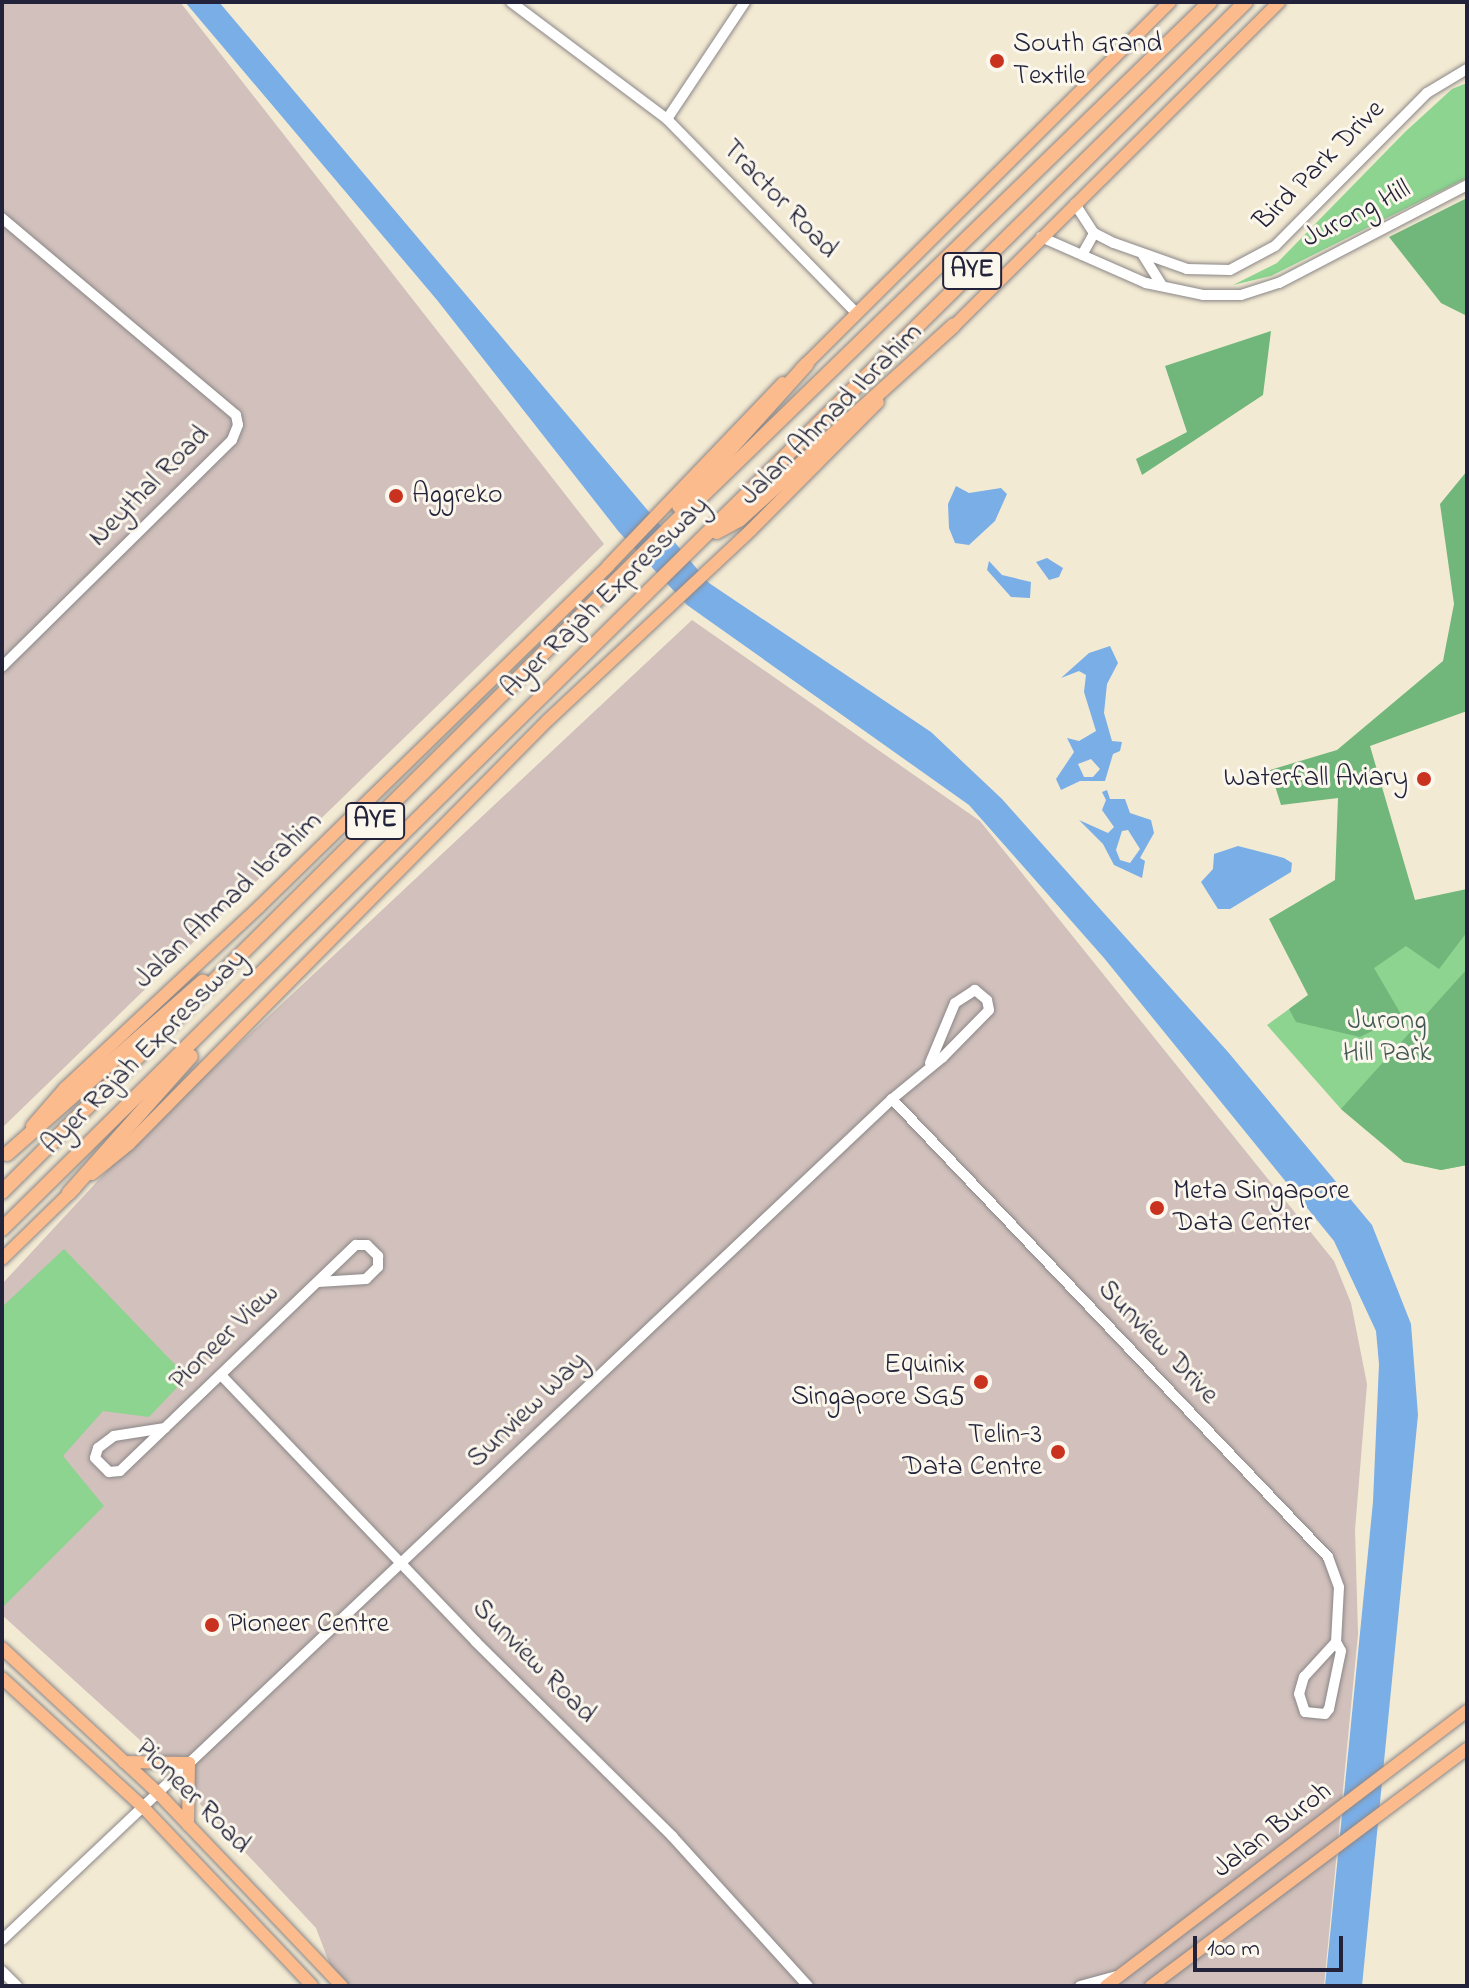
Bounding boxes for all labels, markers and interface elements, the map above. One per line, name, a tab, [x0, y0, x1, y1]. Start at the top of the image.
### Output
place label: South Grand Textile	[1013, 28, 1162, 94]
marker: South Grand Textile	[988, 52, 1006, 70]
street label: Bird Park Drive	[1248, 94, 1392, 238]
street label: Tractor Road	[714, 133, 844, 267]
street label: Jurong Hill	[1297, 173, 1417, 257]
road number: AYE	[942, 249, 1002, 293]
street label: Jalan Ahmad Ibrahim	[734, 317, 930, 513]
street label: Neythal Road	[82, 419, 218, 555]
place label: Aggreko	[412, 479, 502, 513]
marker: Aggreko	[387, 487, 405, 505]
street label: Ayer Rajah Expressway	[495, 490, 717, 706]
place label: Waterfall Aviary	[1224, 762, 1408, 796]
marker: Waterfall Aviary	[1415, 770, 1433, 788]
road number: AYE	[345, 799, 405, 843]
street label: Jalan Ahmad Ibrahim	[128, 805, 330, 997]
street label: Ayer Rajah Expressway	[35, 943, 255, 1163]
park label: Jurong Hill Park	[1343, 1005, 1431, 1071]
place label: Meta Singapore Data Center	[1173, 1175, 1350, 1241]
marker: Meta Singapore Data Center	[1148, 1199, 1166, 1217]
street label: Sunview Drive	[1089, 1274, 1225, 1412]
street label: Pioneer View	[163, 1278, 287, 1398]
street label: Sunview Way	[461, 1345, 595, 1477]
place label: Equinix Singapore SG5	[791, 1349, 965, 1415]
marker: Equinix Singapore SG5	[972, 1373, 990, 1391]
place label: Telin-3 Data Centre	[902, 1419, 1042, 1485]
marker: Telin-3 Data Centre	[1049, 1443, 1067, 1461]
street label: Sunview Road	[464, 1593, 602, 1731]
place label: Pioneer Centre	[228, 1608, 389, 1642]
marker: Pioneer Centre	[203, 1616, 221, 1634]
street label: Pioneer Road	[127, 1732, 257, 1862]
street label: Jalan Buroh	[1207, 1775, 1339, 1887]
scale bar	[1197, 1920, 1347, 1970]
text: 100 m	[1207, 1932, 1260, 1967]

